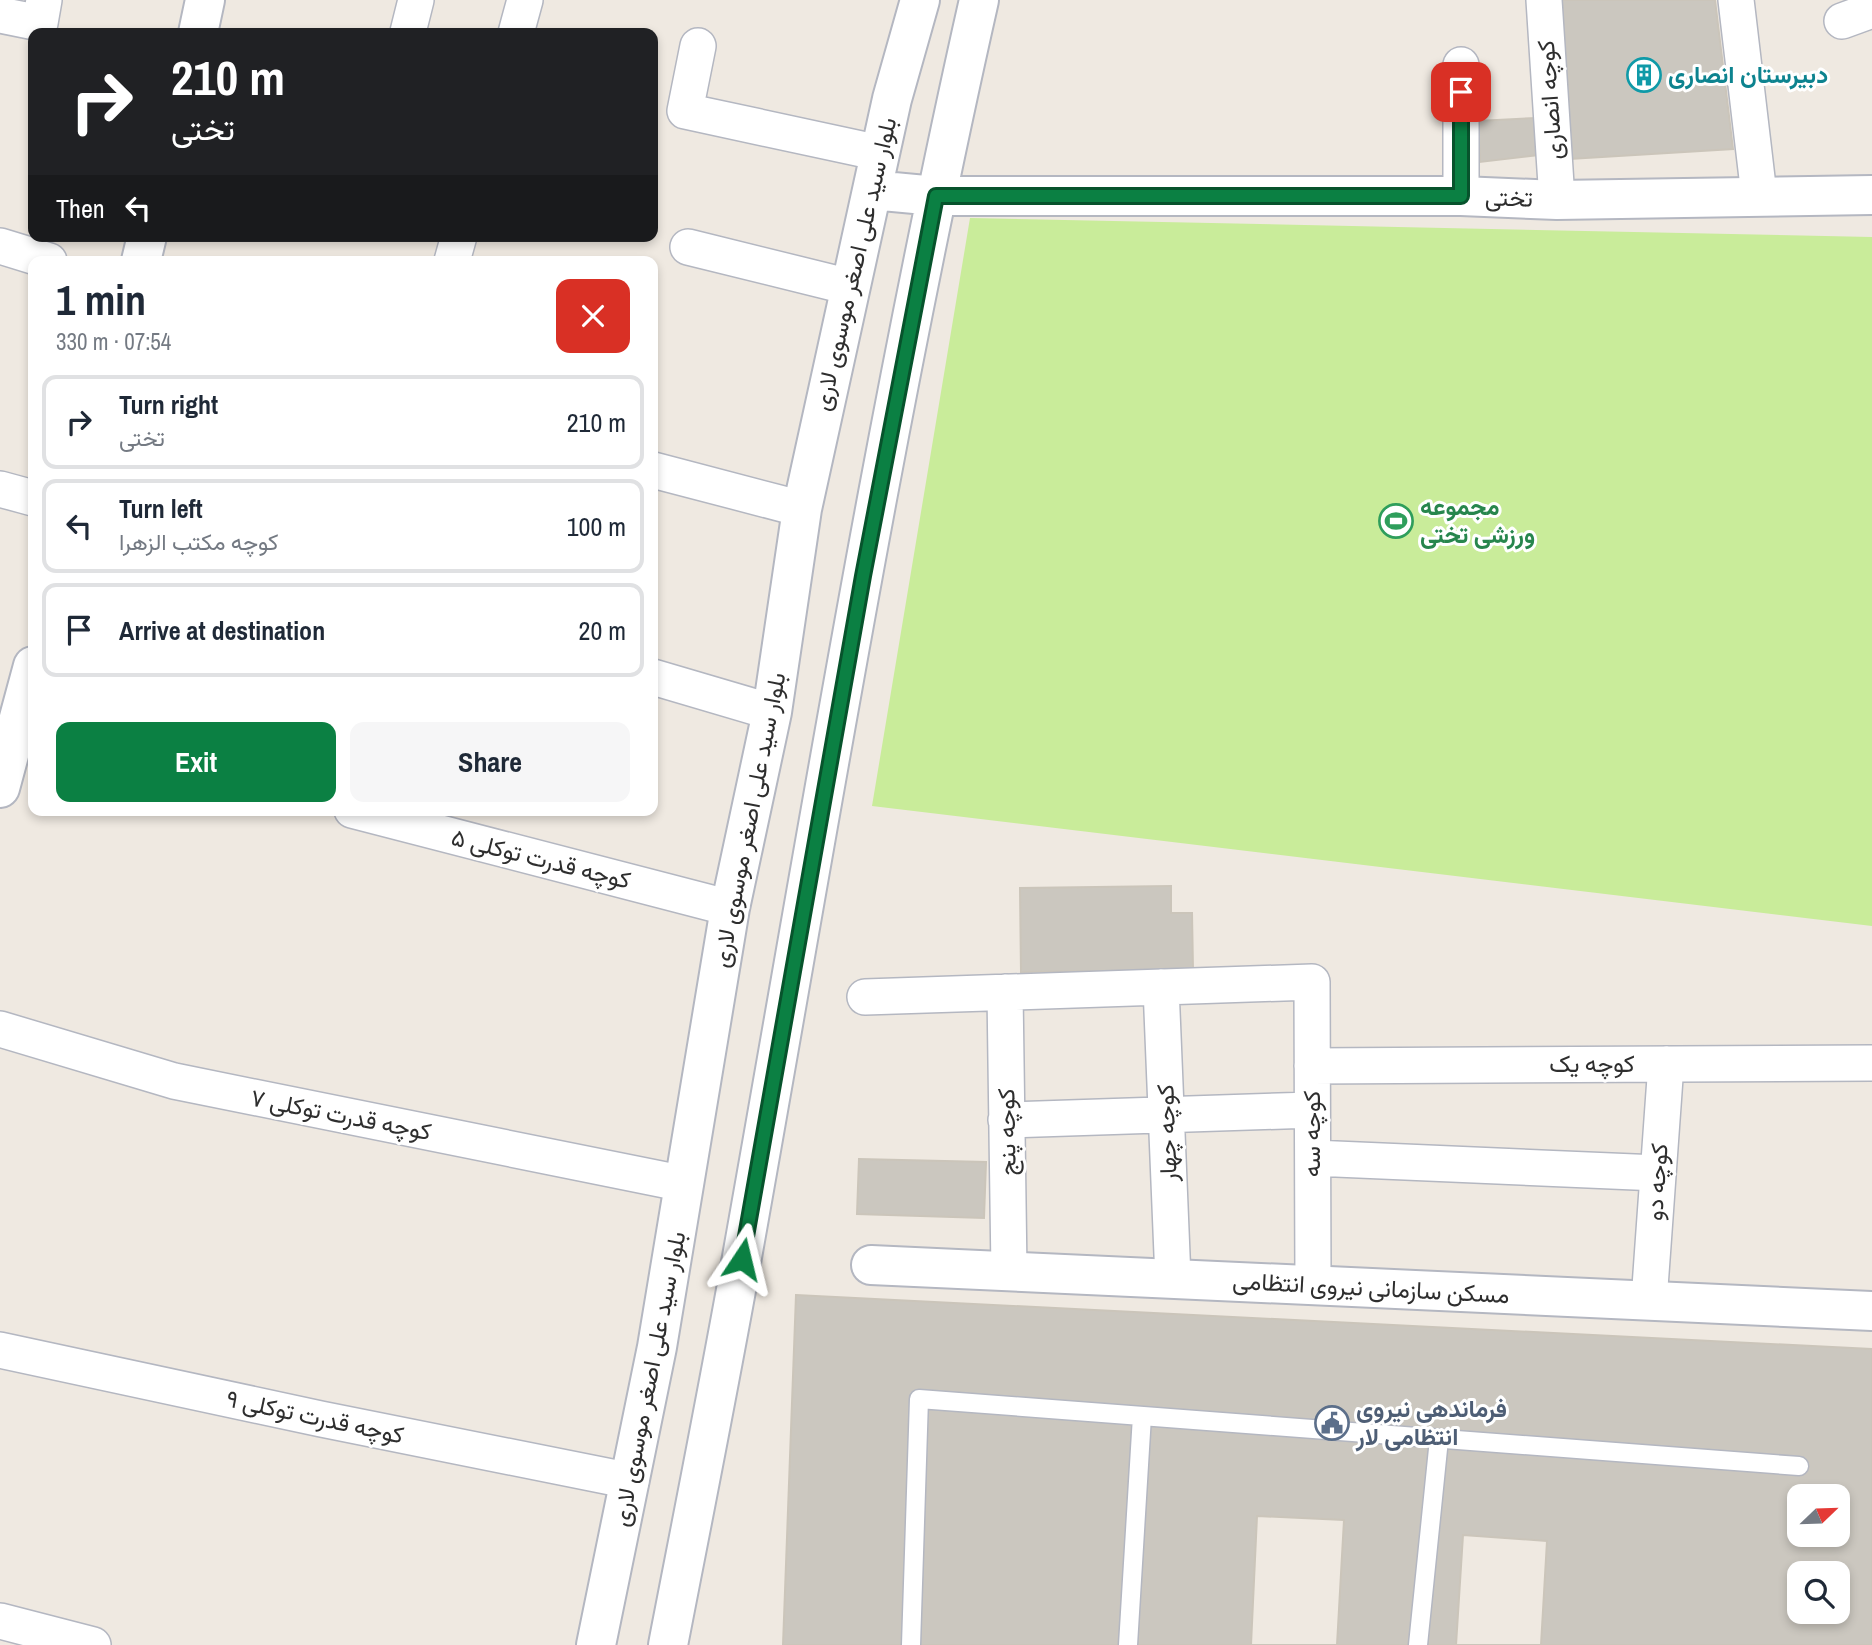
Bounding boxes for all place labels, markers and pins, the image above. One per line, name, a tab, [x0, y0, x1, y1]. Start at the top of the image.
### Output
building icon: دبیرستان انصاری	[1625, 56, 1663, 94]
place label: دبیرستان انصاری	[1668, 58, 1828, 90]
pin	[1431, 62, 1491, 122]
place label: مجموعه ورزشی تختی	[1420, 490, 1535, 550]
sports icon: مجموعه ورزشی تختی	[1377, 502, 1415, 540]
place label: فرماندهی نیروی انتظامی لار	[1355, 1392, 1507, 1452]
public building icon: فرماندهی نیروی انتظامی لار	[1313, 1404, 1351, 1442]

